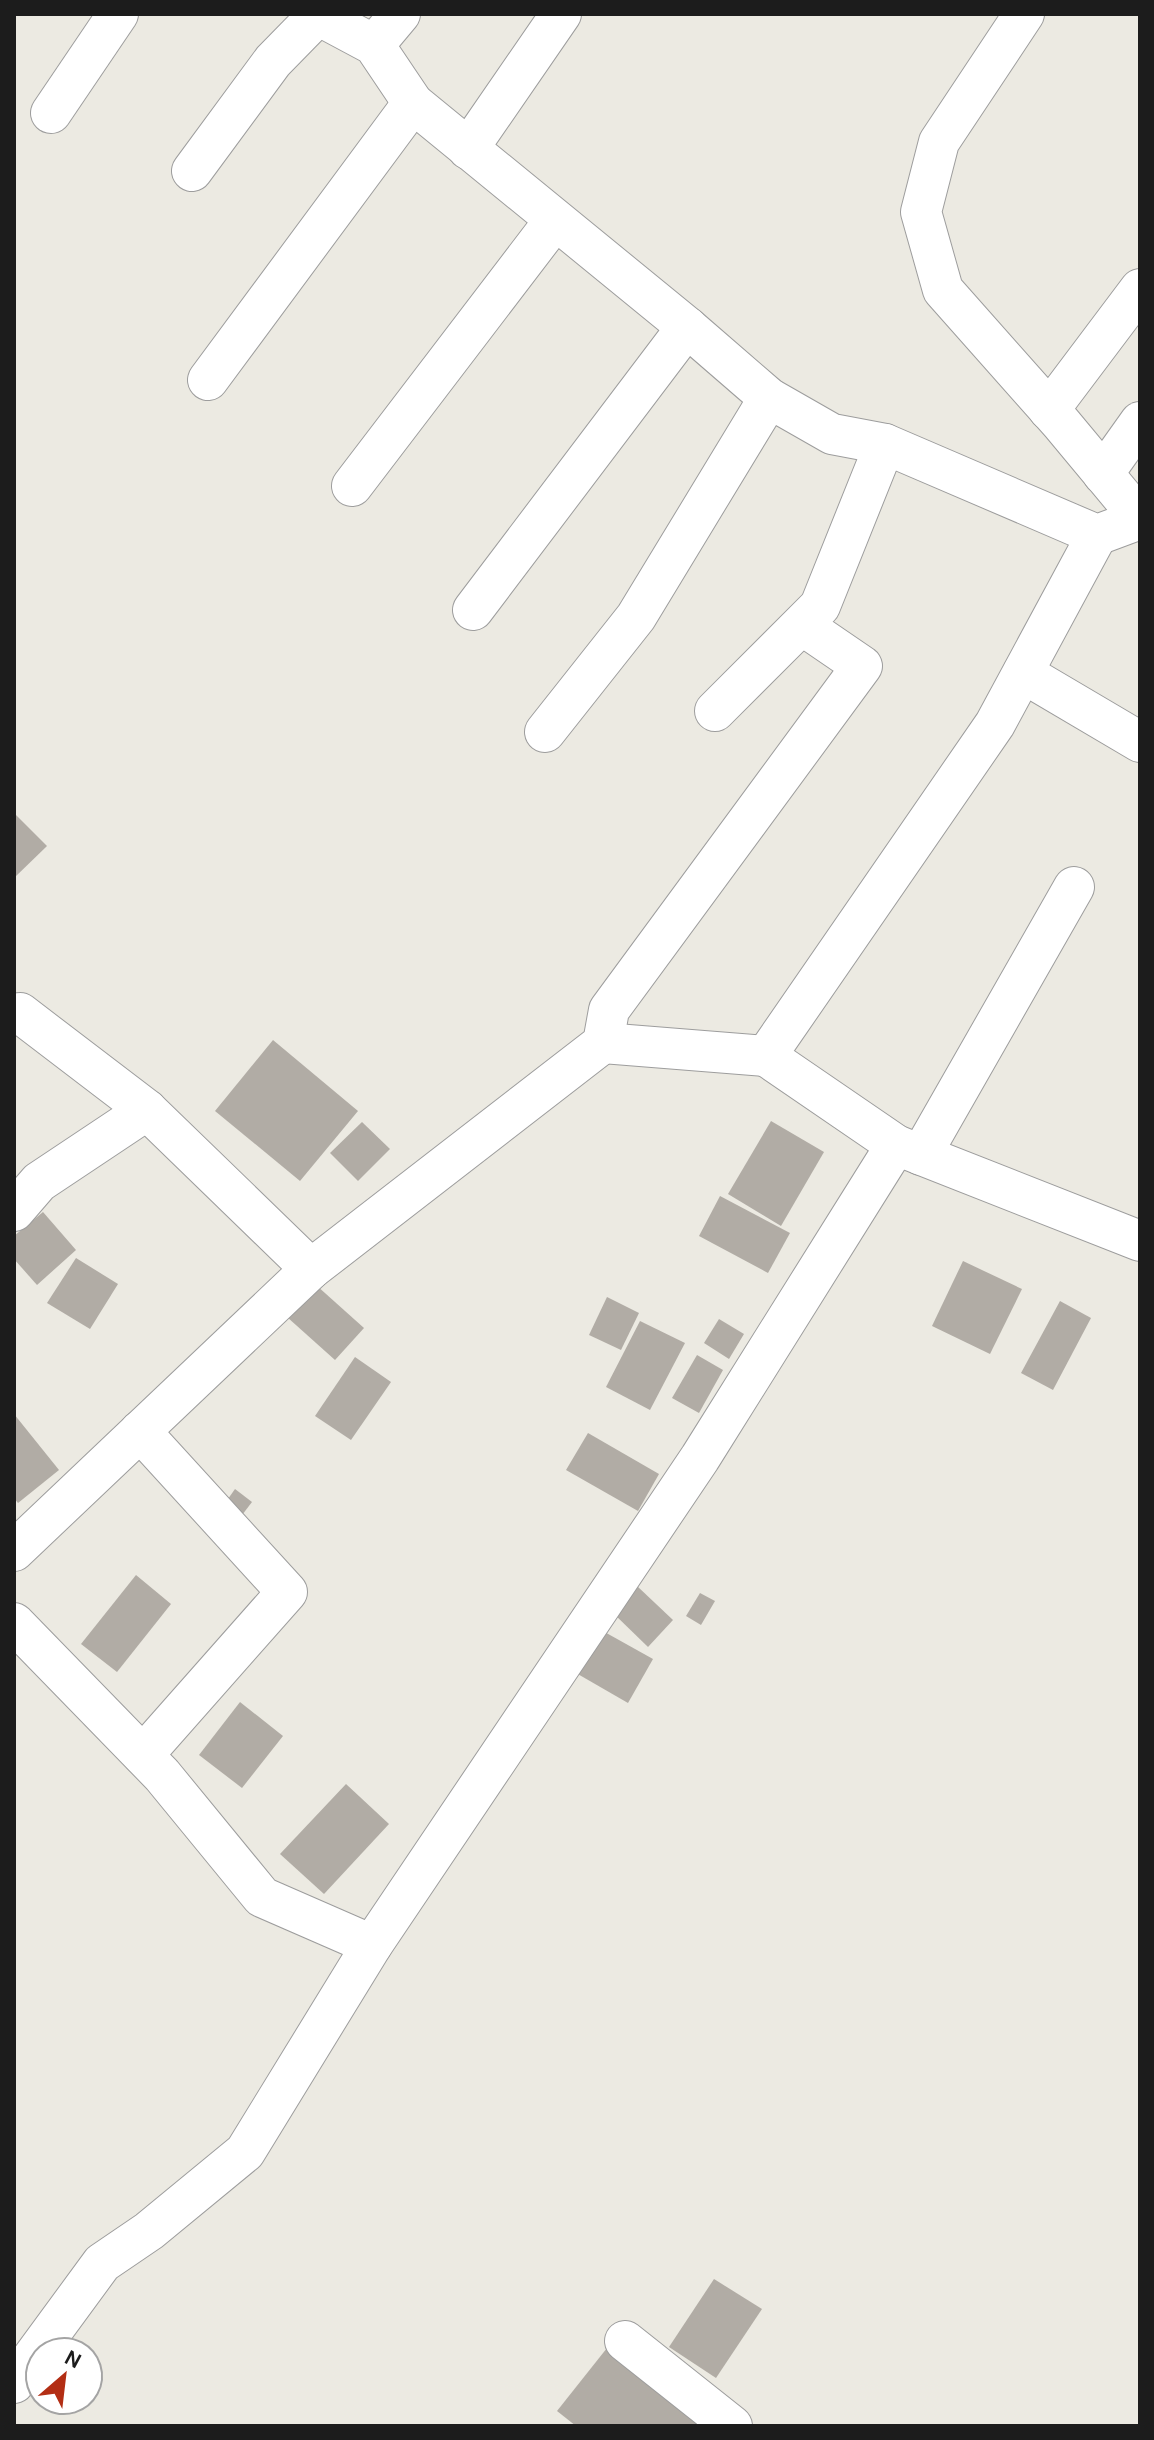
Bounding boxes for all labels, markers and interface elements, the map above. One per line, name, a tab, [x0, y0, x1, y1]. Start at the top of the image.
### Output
north arrow	[24, 2336, 104, 2416]
text: N	[60, 2344, 86, 2374]

